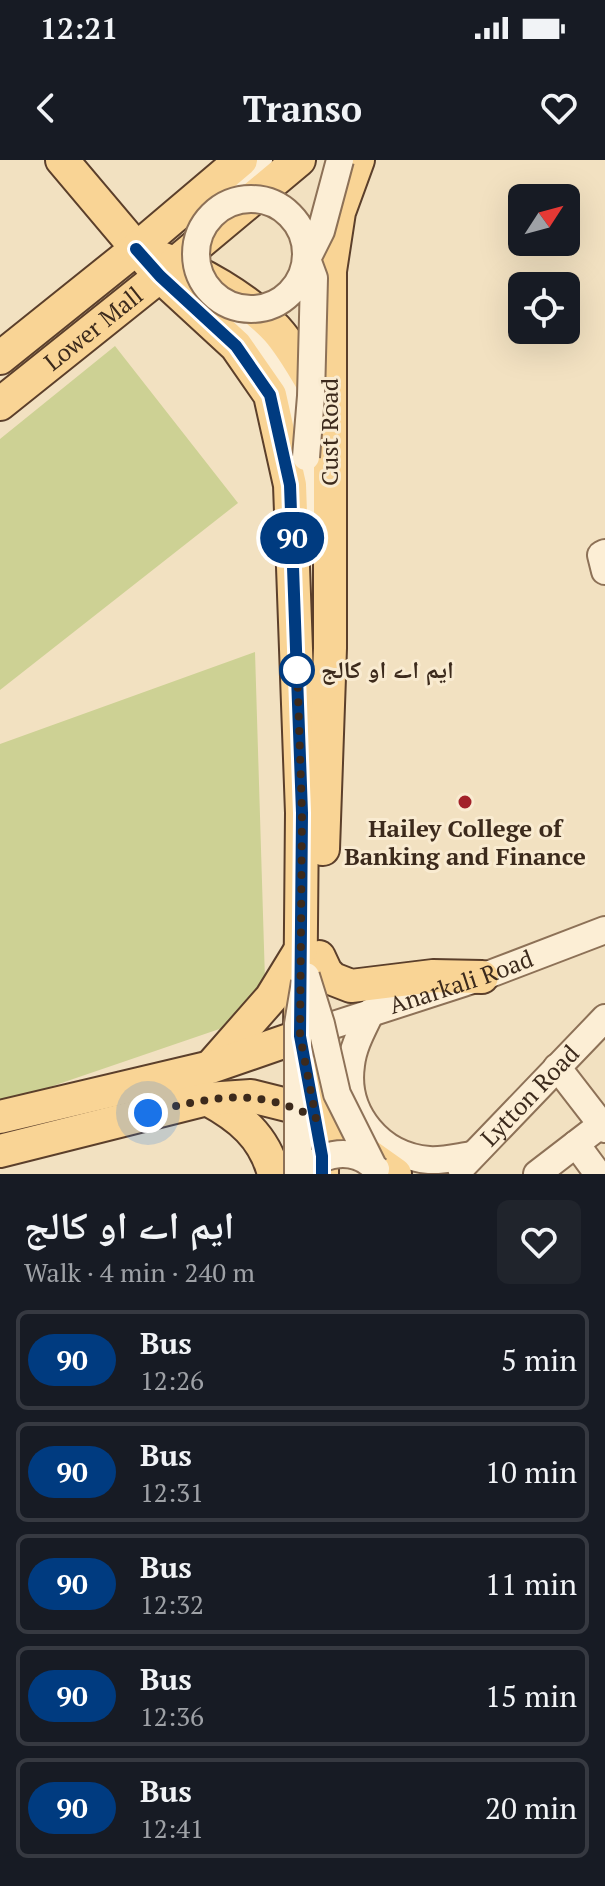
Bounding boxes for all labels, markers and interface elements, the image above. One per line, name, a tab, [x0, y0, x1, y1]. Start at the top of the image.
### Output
text: 12:21	[40, 8, 118, 48]
text: Transo	[243, 85, 362, 132]
icon: back	[24, 86, 68, 130]
icon: heart	[537, 86, 581, 130]
north arrow	[508, 184, 580, 256]
map controls	[508, 184, 580, 344]
button: locate	[508, 272, 580, 344]
street label: Lower Mall	[37, 279, 149, 378]
street label: Cust Road	[313, 378, 345, 486]
line badge: 90	[256, 512, 328, 564]
text: 90	[276, 519, 308, 556]
marker: ایم اے او کالج	[280, 653, 314, 687]
place label: ایم اے او کالج	[321, 653, 454, 686]
marker: Hailey College of Banking and Finance	[456, 793, 474, 811]
place label: Hailey College of Banking and Finance	[344, 812, 586, 872]
street label: Anarkali Road	[385, 942, 538, 1021]
street label: Lytton Road	[473, 1038, 586, 1153]
your location	[128, 1093, 168, 1133]
text: ایم اے او کالج	[24, 1200, 234, 1250]
button: heart	[497, 1200, 581, 1284]
text: Walk · 4 min · 240 m	[24, 1255, 255, 1289]
text: Bus	[140, 1323, 192, 1363]
text: 5 min	[501, 1340, 577, 1380]
text: 90	[56, 1341, 88, 1378]
text: 12:26	[140, 1363, 204, 1397]
text: Bus	[140, 1435, 192, 1475]
text: 10 min	[485, 1452, 577, 1492]
text: 90	[56, 1453, 88, 1490]
text: 12:31	[140, 1475, 204, 1509]
text: Bus	[140, 1547, 192, 1587]
text: 11 min	[485, 1564, 577, 1604]
text: 90	[56, 1565, 88, 1602]
text: 12:32	[140, 1587, 204, 1621]
text: Bus	[140, 1659, 192, 1699]
text: 15 min	[485, 1676, 577, 1716]
text: 90	[56, 1677, 88, 1714]
text: 12:36	[140, 1699, 204, 1733]
text: Bus	[140, 1771, 192, 1811]
text: 20 min	[485, 1788, 577, 1828]
text: 90	[56, 1789, 88, 1826]
text: 12:41	[140, 1811, 204, 1845]

